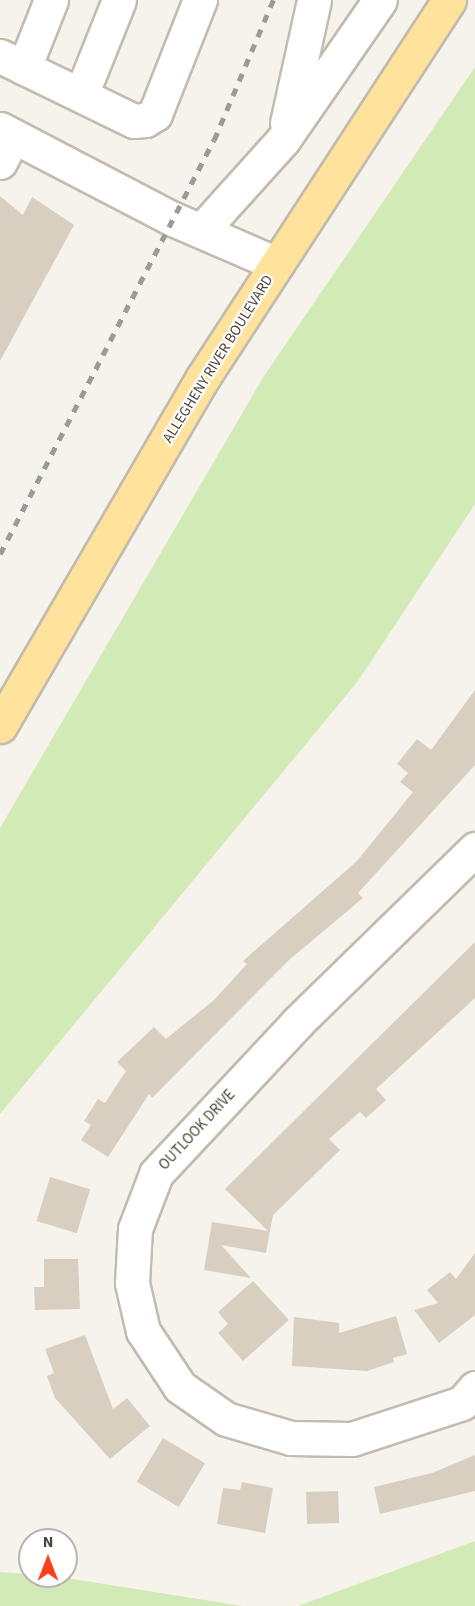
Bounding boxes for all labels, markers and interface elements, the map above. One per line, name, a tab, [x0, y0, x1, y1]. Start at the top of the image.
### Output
street label: ALLEGHENY RIVER BOULEVARD	[159, 272, 277, 446]
street label: OUTLOOK DRIVE	[155, 1086, 239, 1174]
north arrow	[18, 1528, 78, 1588]
text: N	[43, 1531, 53, 1553]

